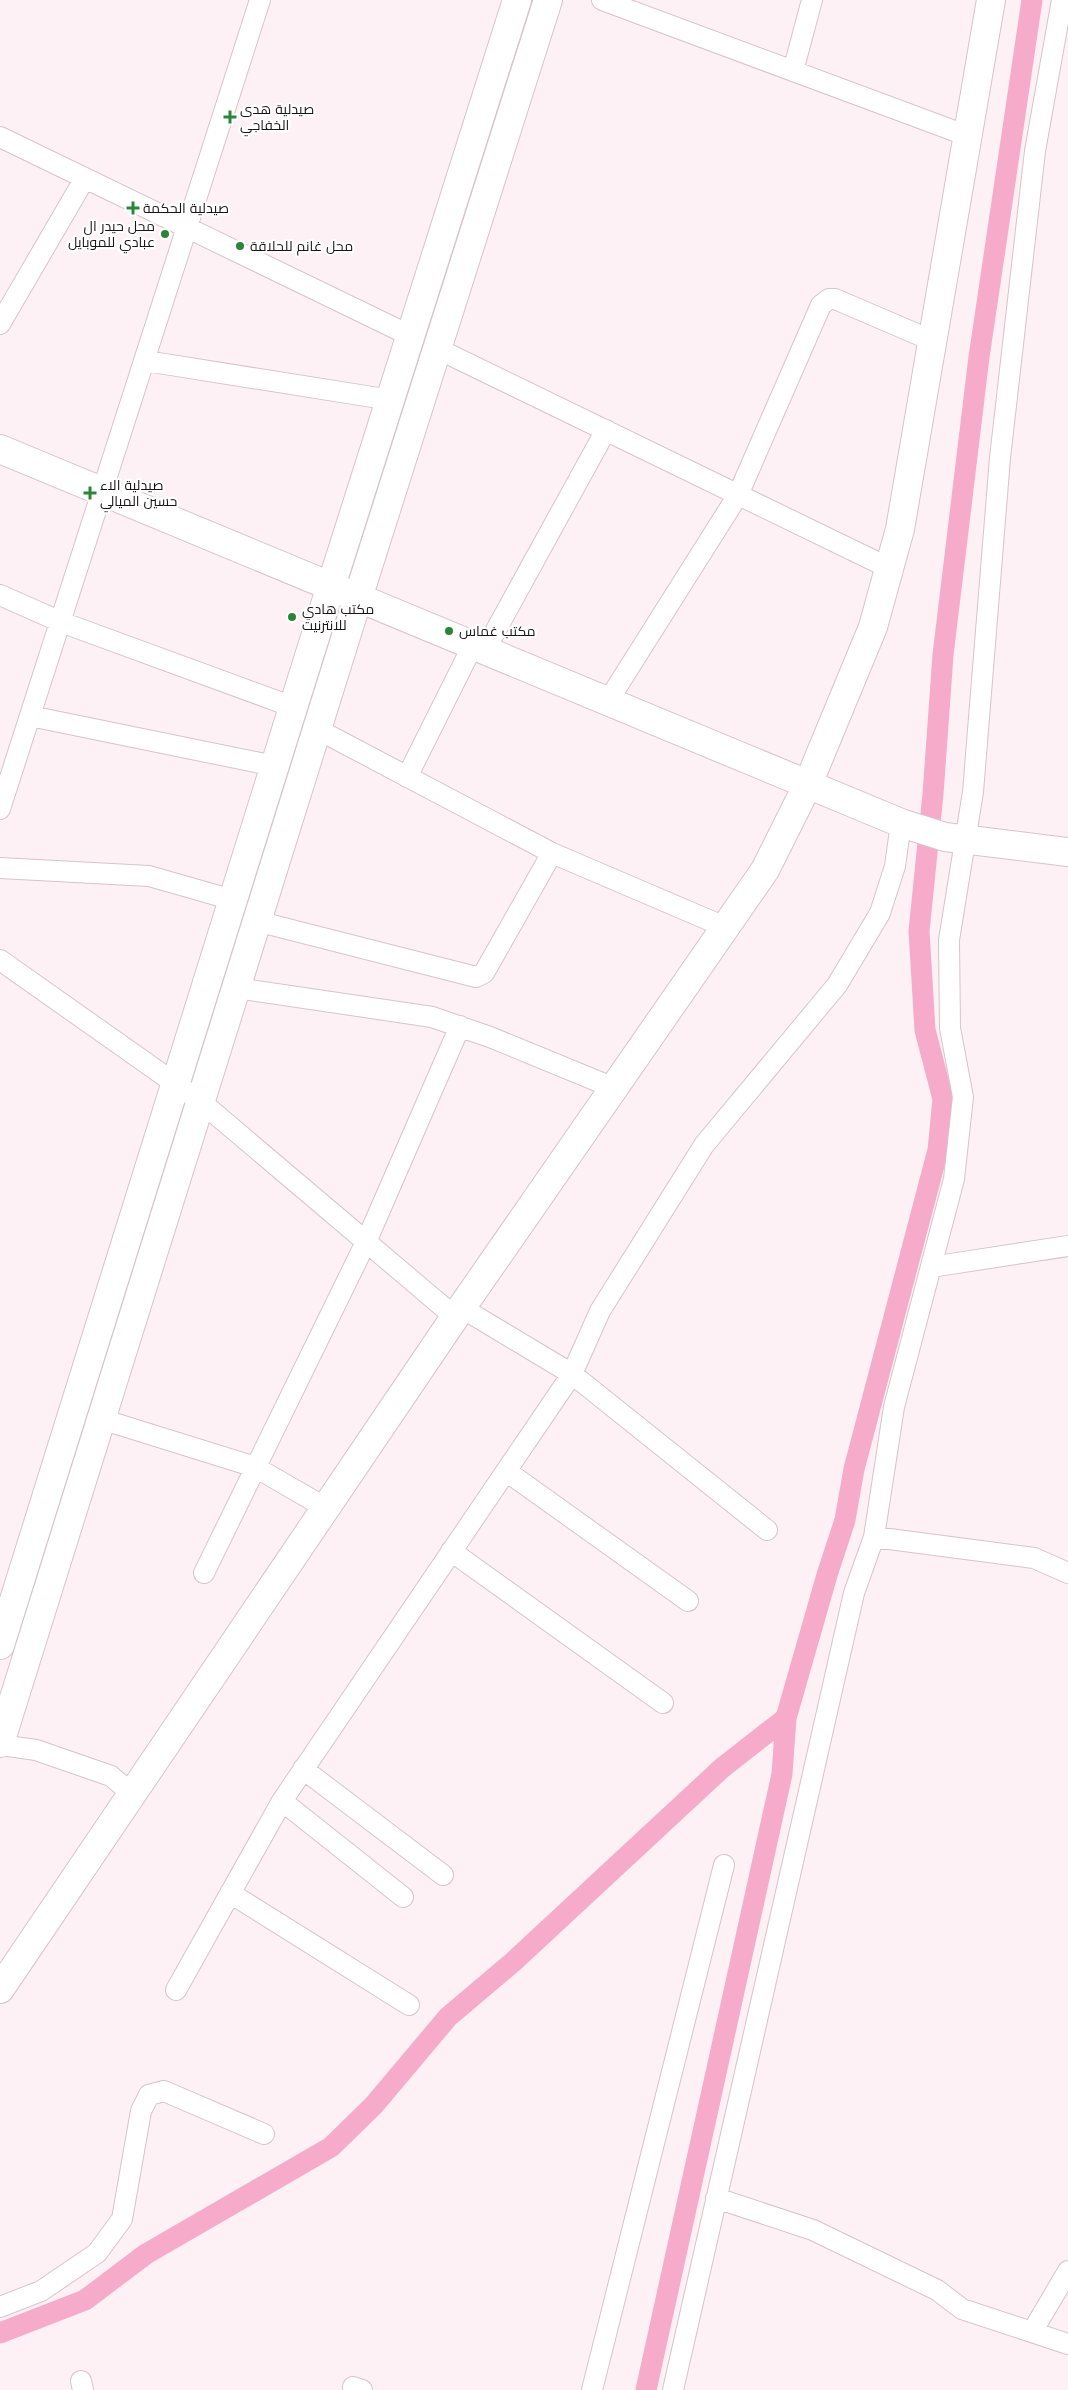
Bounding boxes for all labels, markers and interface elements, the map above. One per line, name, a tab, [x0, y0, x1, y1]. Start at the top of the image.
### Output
place label: صيدلية هدى الخفاجي	[240, 100, 314, 137]
marker: صيدلية هدى الخفاجي	[224, 111, 236, 123]
place label: صيدلية الحكمة	[143, 199, 229, 217]
marker: صيدلية الحكمة	[127, 202, 139, 214]
place label: محل حيدر ال عبادي للموبايل	[68, 217, 155, 254]
marker: محل حيدر ال عبادي للموبايل	[159, 228, 171, 240]
place label: محل غانم للحلاقة	[250, 237, 353, 256]
marker: محل غانم للحلاقة	[234, 240, 246, 252]
place label: صيدلية الاء حسين الميالي	[100, 476, 177, 513]
marker: صيدلية الاء حسين الميالي	[84, 487, 96, 499]
place label: مكتب هادي للانترنيت	[302, 600, 374, 634]
marker: مكتب هادي للانترنيت	[286, 611, 298, 623]
place label: مكتب غماس	[459, 622, 536, 640]
marker: مكتب غماس	[443, 625, 455, 637]

